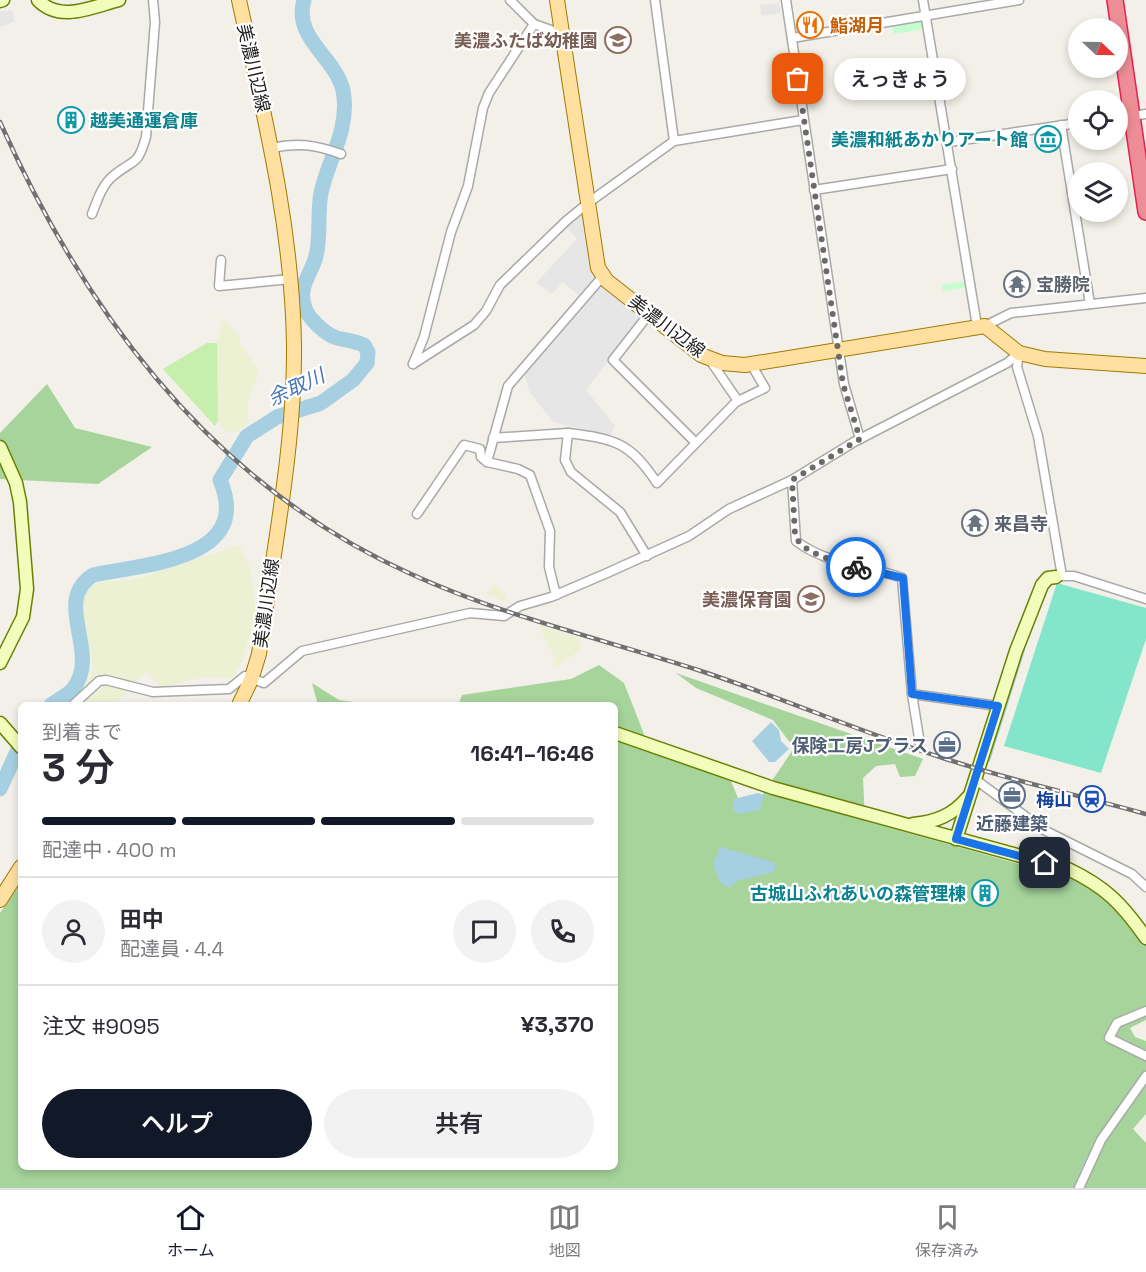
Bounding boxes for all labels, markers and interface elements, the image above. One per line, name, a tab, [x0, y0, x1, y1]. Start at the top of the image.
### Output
restaurant icon: 鮨湖月	[795, 10, 825, 40]
place label: 鮨湖月	[830, 14, 884, 37]
north arrow	[1068, 18, 1128, 78]
map controls	[1068, 18, 1128, 222]
street label: 美濃川辺線	[233, 22, 275, 114]
school or university icon: 美濃ふたば幼稚園	[603, 25, 633, 55]
place label: 美濃ふたば幼稚園	[454, 29, 598, 52]
pin	[772, 53, 823, 104]
callout: えっきょう	[834, 58, 966, 100]
icon: bag	[781, 62, 814, 95]
text: えっきょう	[850, 66, 950, 92]
button: locate	[1068, 90, 1128, 150]
building icon: 越美通運倉庫	[56, 105, 86, 135]
place label: 越美通運倉庫	[90, 109, 198, 132]
museum icon: 美濃和紙あかりアート館	[1033, 124, 1063, 154]
place label: 美濃和紙あかりアート館	[831, 128, 1028, 151]
button: layers	[1068, 162, 1128, 222]
temple icon: 宝勝院	[1002, 269, 1032, 299]
place label: 宝勝院	[1036, 273, 1090, 296]
street label: 美濃川辺線	[624, 290, 710, 362]
water label: 余取川	[263, 362, 330, 411]
temple icon: 来昌寺	[960, 508, 990, 538]
place label: 来昌寺	[994, 512, 1048, 535]
courier	[826, 537, 886, 597]
icon: bike	[840, 551, 873, 584]
street label: 美濃川辺線	[248, 557, 284, 649]
school or university icon: 美濃保育園	[796, 584, 826, 614]
place label: 美濃保育園	[702, 588, 792, 611]
text: 到着まで	[42, 719, 122, 745]
office icon: 保険工房Jプラス	[932, 730, 962, 760]
place label: 保険工房Jプラス	[791, 734, 928, 757]
text: 16:41–16:46	[470, 739, 594, 767]
text: 3 分	[42, 743, 115, 792]
office icon: 近藤建築	[997, 780, 1027, 810]
station icon: 梅山	[1077, 784, 1107, 814]
place label: 梅山	[1036, 788, 1072, 811]
place label: 近藤建築	[976, 812, 1048, 835]
text: 配達中 · 400 m	[42, 837, 177, 863]
pin	[1019, 837, 1070, 888]
icon: home	[1028, 846, 1061, 879]
building icon: 古城山ふれあいの森管理棟	[970, 878, 1000, 908]
place label: 古城山ふれあいの森管理棟	[750, 882, 966, 905]
button: person	[42, 900, 105, 963]
button: chat	[453, 900, 516, 963]
button: phone	[531, 900, 594, 963]
text: 田中	[120, 905, 164, 933]
text: 配達員 · 4.4	[120, 936, 224, 962]
text: ¥3,370	[521, 1010, 594, 1038]
text: 注文 #9095	[42, 1012, 160, 1040]
button: ヘルプ	[42, 1089, 312, 1158]
button: 共有	[324, 1089, 594, 1158]
tab: ホーム	[167, 1201, 214, 1261]
tab: 地図	[548, 1201, 581, 1261]
tab: 保存済み	[915, 1201, 979, 1261]

